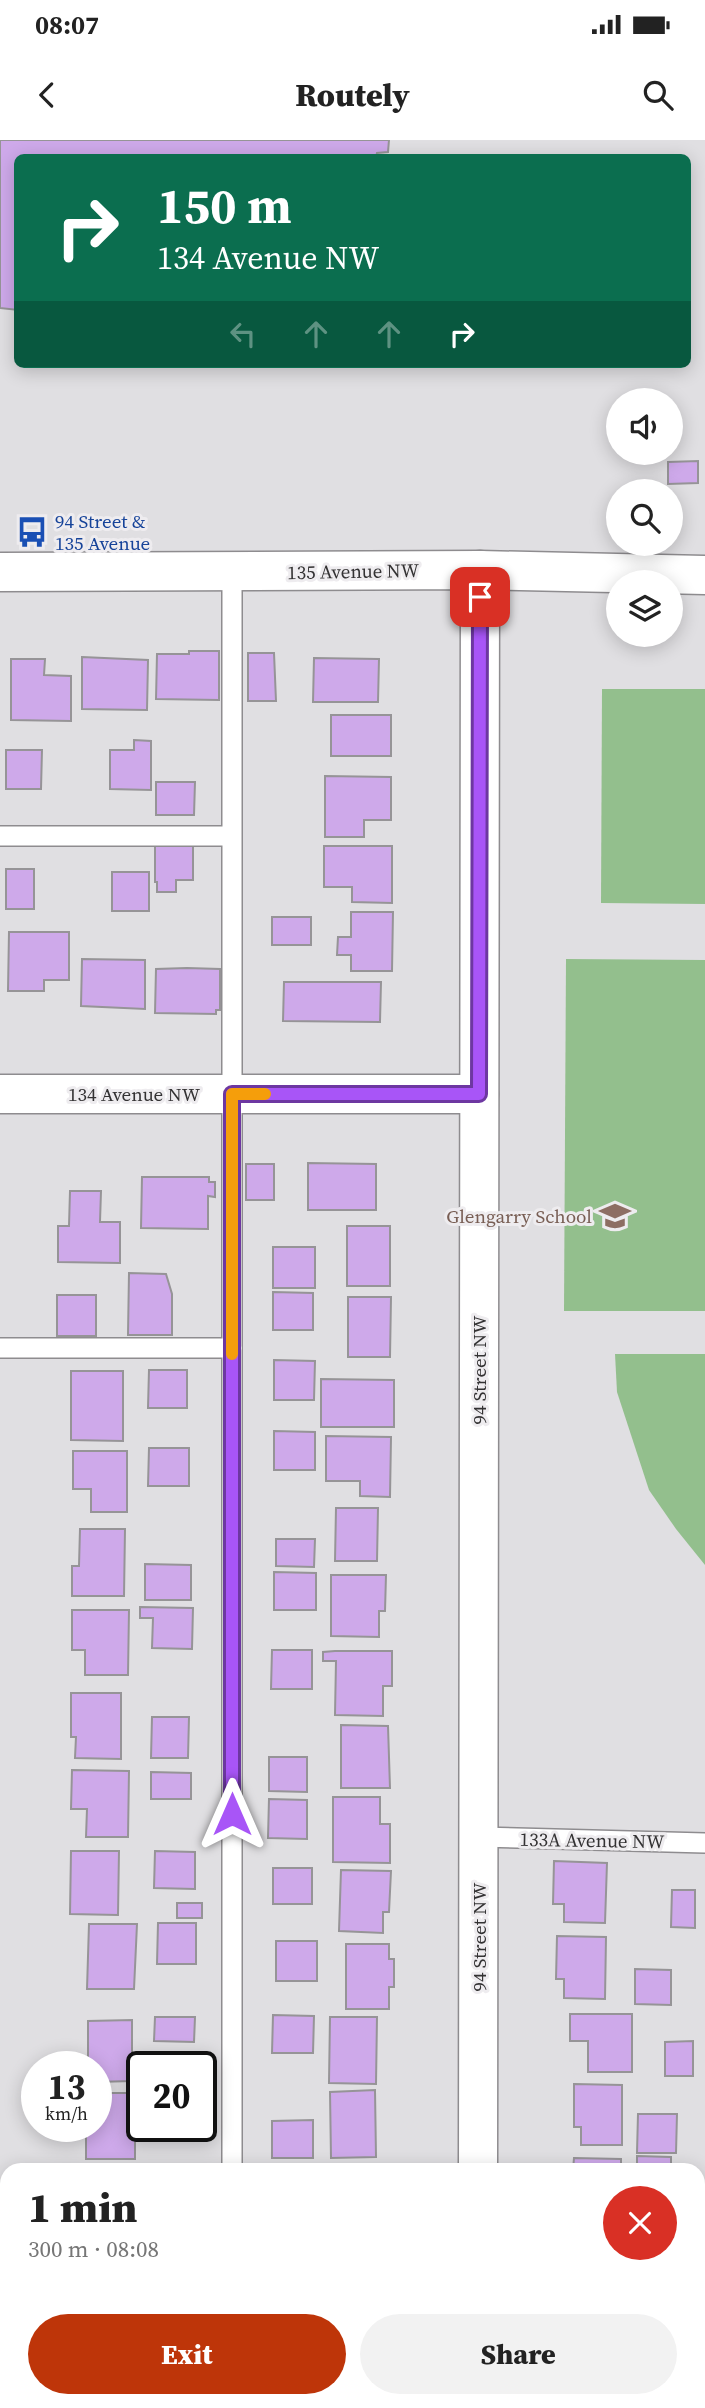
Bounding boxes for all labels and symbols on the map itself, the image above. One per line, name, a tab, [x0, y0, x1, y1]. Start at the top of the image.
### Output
place label: 94 Street & 135 Avenue	[55, 508, 150, 556]
bus stop icon: 94 Street & 135 Avenue	[15, 515, 49, 549]
street label: 135 Avenue NW	[287, 557, 420, 585]
pin	[450, 567, 510, 627]
street label: 134 Avenue NW	[68, 1081, 201, 1107]
school or university icon: Glengarry School	[598, 1199, 632, 1233]
place label: Glengarry School	[446, 1203, 592, 1229]
street label: 94 Street NW	[466, 1315, 492, 1425]
position arrow	[195, 1777, 269, 1851]
street label: 133A Avenue NW	[519, 1826, 665, 1854]
street label: 94 Street NW	[466, 1882, 492, 1992]
speed limit sign: 20	[126, 2051, 217, 2142]

